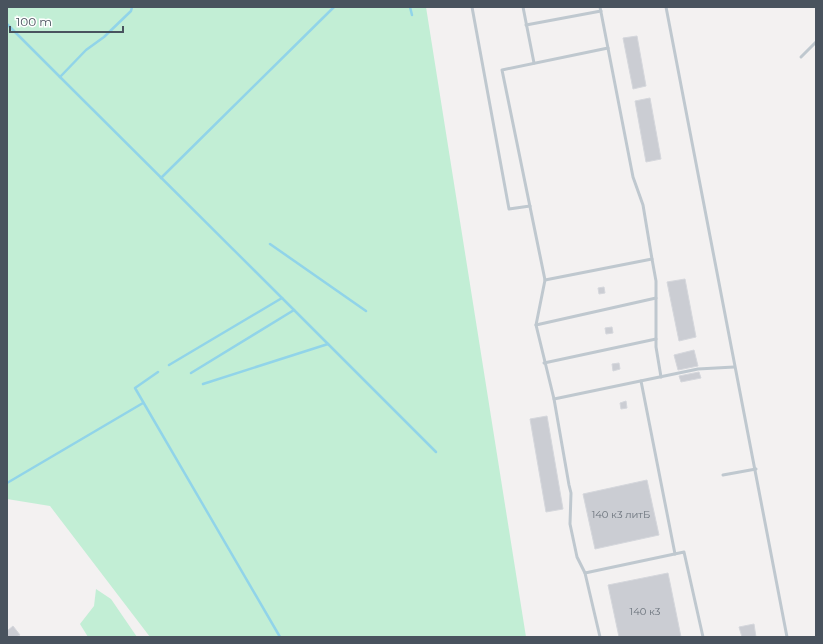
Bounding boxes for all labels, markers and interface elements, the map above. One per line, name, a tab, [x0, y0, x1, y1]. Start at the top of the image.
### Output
scale bar	[10, 8, 123, 34]
text: 100 m	[16, 14, 52, 29]
house number: 140 к3 литБ	[592, 508, 650, 521]
house number: 140 к3	[630, 605, 661, 618]

